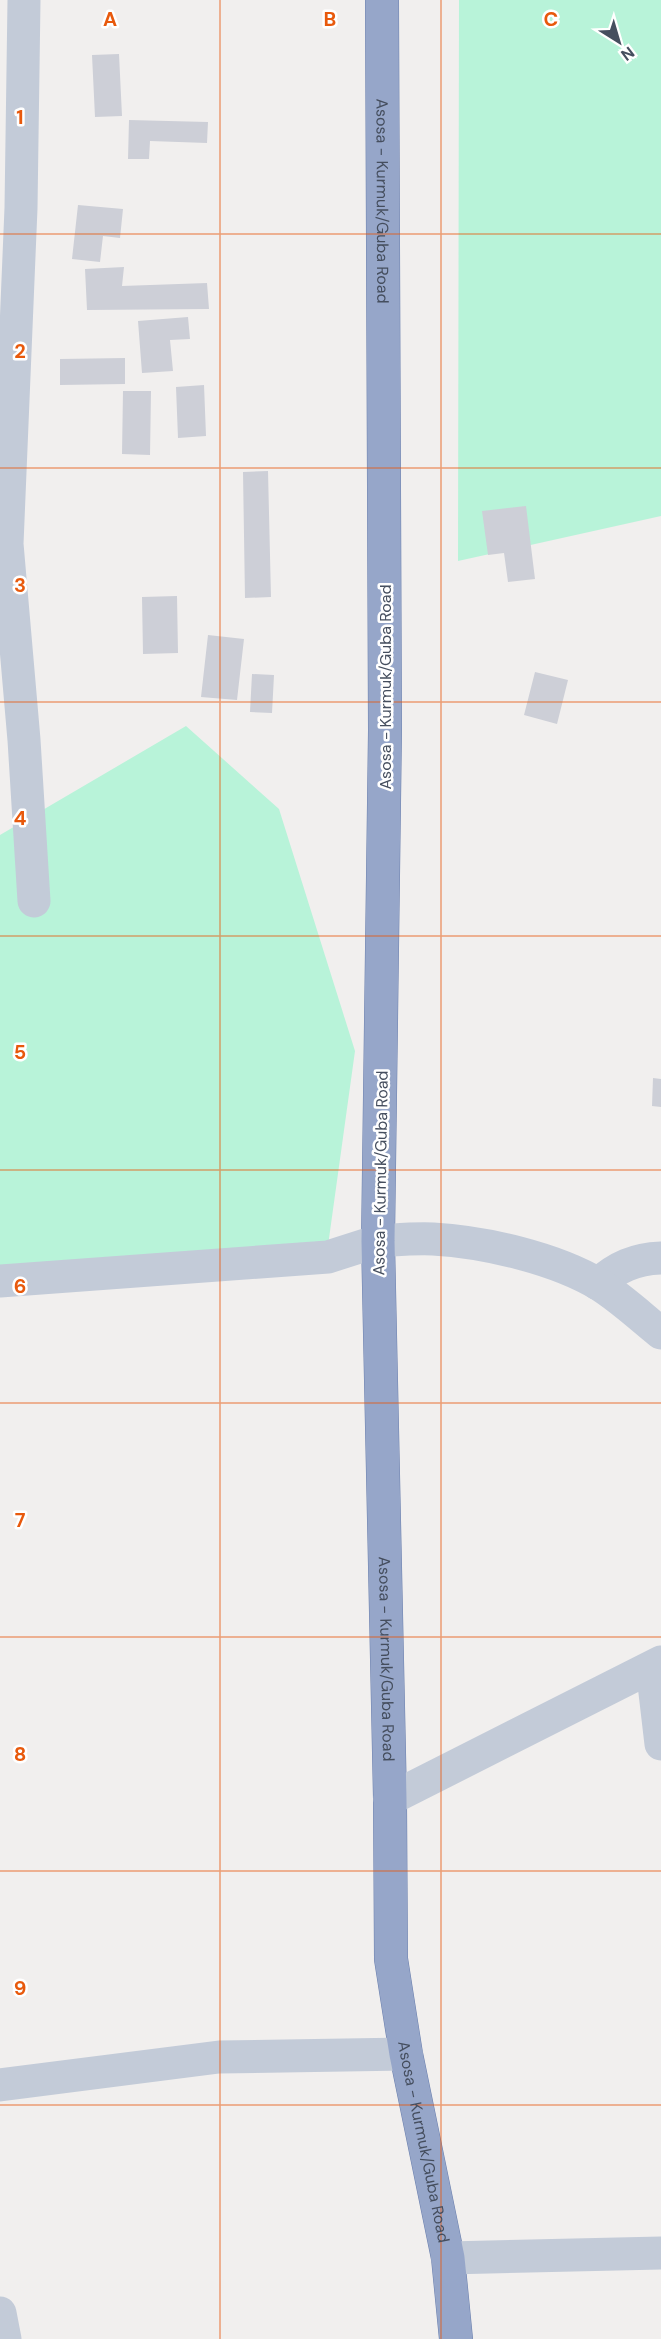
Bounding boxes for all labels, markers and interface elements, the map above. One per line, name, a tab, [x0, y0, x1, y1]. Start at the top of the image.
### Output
text: A	[103, 6, 117, 32]
text: B	[324, 6, 336, 32]
text: C	[544, 6, 558, 32]
north arrow	[589, 12, 649, 72]
text: N	[617, 42, 639, 65]
street label: Asosa - Kurmuk/Guba Road	[371, 98, 393, 304]
text: 1	[16, 104, 24, 130]
text: 2	[14, 338, 26, 364]
text: 3	[14, 572, 26, 598]
street label: Asosa - Kurmuk/Guba Road	[375, 584, 396, 790]
text: 4	[14, 805, 27, 831]
text: 5	[14, 1039, 26, 1065]
street label: Asosa - Kurmuk/Guba Road	[368, 1070, 393, 1276]
text: 6	[14, 1273, 26, 1299]
text: 7	[15, 1507, 26, 1533]
street label: Asosa - Kurmuk/Guba Road	[374, 1556, 399, 1762]
text: 8	[14, 1741, 26, 1767]
text: 9	[14, 1975, 26, 2001]
street label: Asosa - Kurmuk/Guba Road	[393, 2040, 455, 2245]

